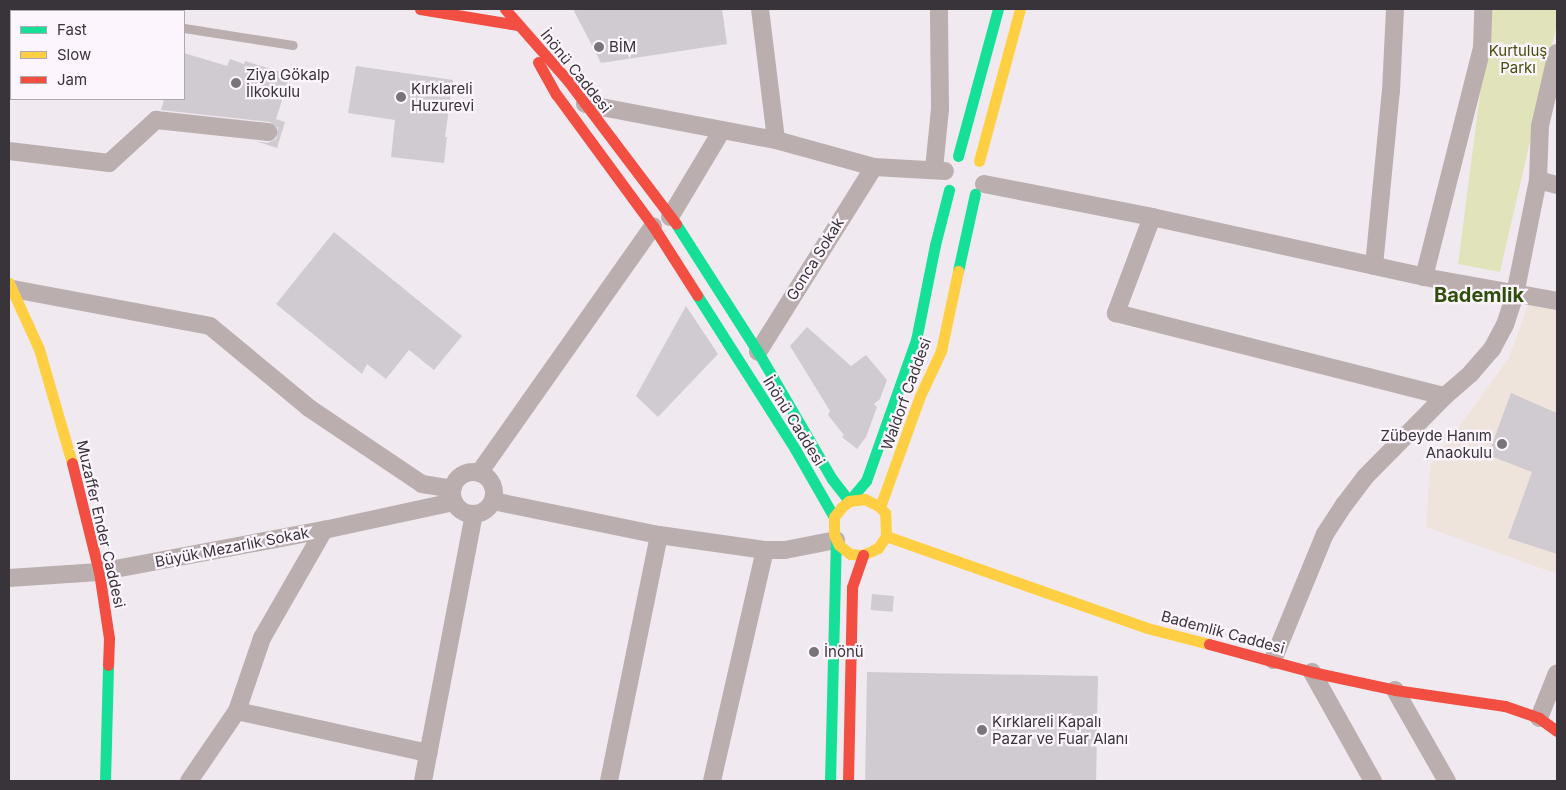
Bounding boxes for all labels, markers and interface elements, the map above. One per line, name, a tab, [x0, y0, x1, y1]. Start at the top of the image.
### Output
legend	[10, 10, 185, 100]
text: Fast	[57, 20, 87, 39]
street label: İnönü Caddesi	[537, 26, 615, 116]
place label: BİM	[609, 38, 636, 56]
marker: BİM	[593, 41, 605, 53]
park label: Kurtuluş Parkı	[1489, 41, 1547, 76]
text: Slow	[57, 45, 91, 64]
place label: Ziya Gökalp İlkokulu	[246, 65, 330, 100]
text: Jam	[57, 70, 87, 89]
marker: Ziya Gökalp İlkokulu	[230, 77, 242, 89]
place label: Kırklareli Huzurevi	[411, 79, 474, 114]
marker: Kırklareli Huzurevi	[395, 91, 407, 103]
street label: Gonca Sokak	[782, 214, 848, 304]
district label: Bademlik	[1434, 283, 1524, 307]
street label: Waldorf Caddesi	[877, 336, 935, 452]
street label: İnönü Caddesi	[759, 373, 829, 469]
place label: Zübeyde Hanım Anaokulu	[1381, 426, 1492, 461]
street label: Muzaffer Ender Caddesi	[73, 438, 129, 610]
marker: Zübeyde Hanım Anaokulu	[1496, 438, 1508, 450]
street label: Büyük Mezarlık Sokak	[154, 523, 310, 571]
street label: Bademlik Caddesi	[1159, 607, 1287, 657]
place label: İnönü	[824, 643, 864, 661]
marker: İnönü	[808, 646, 820, 658]
place label: Kırklareli Kapalı Pazar ve Fuar Alanı	[992, 712, 1128, 747]
marker: Kırklareli Kapalı Pazar ve Fuar Alanı	[976, 724, 988, 736]

